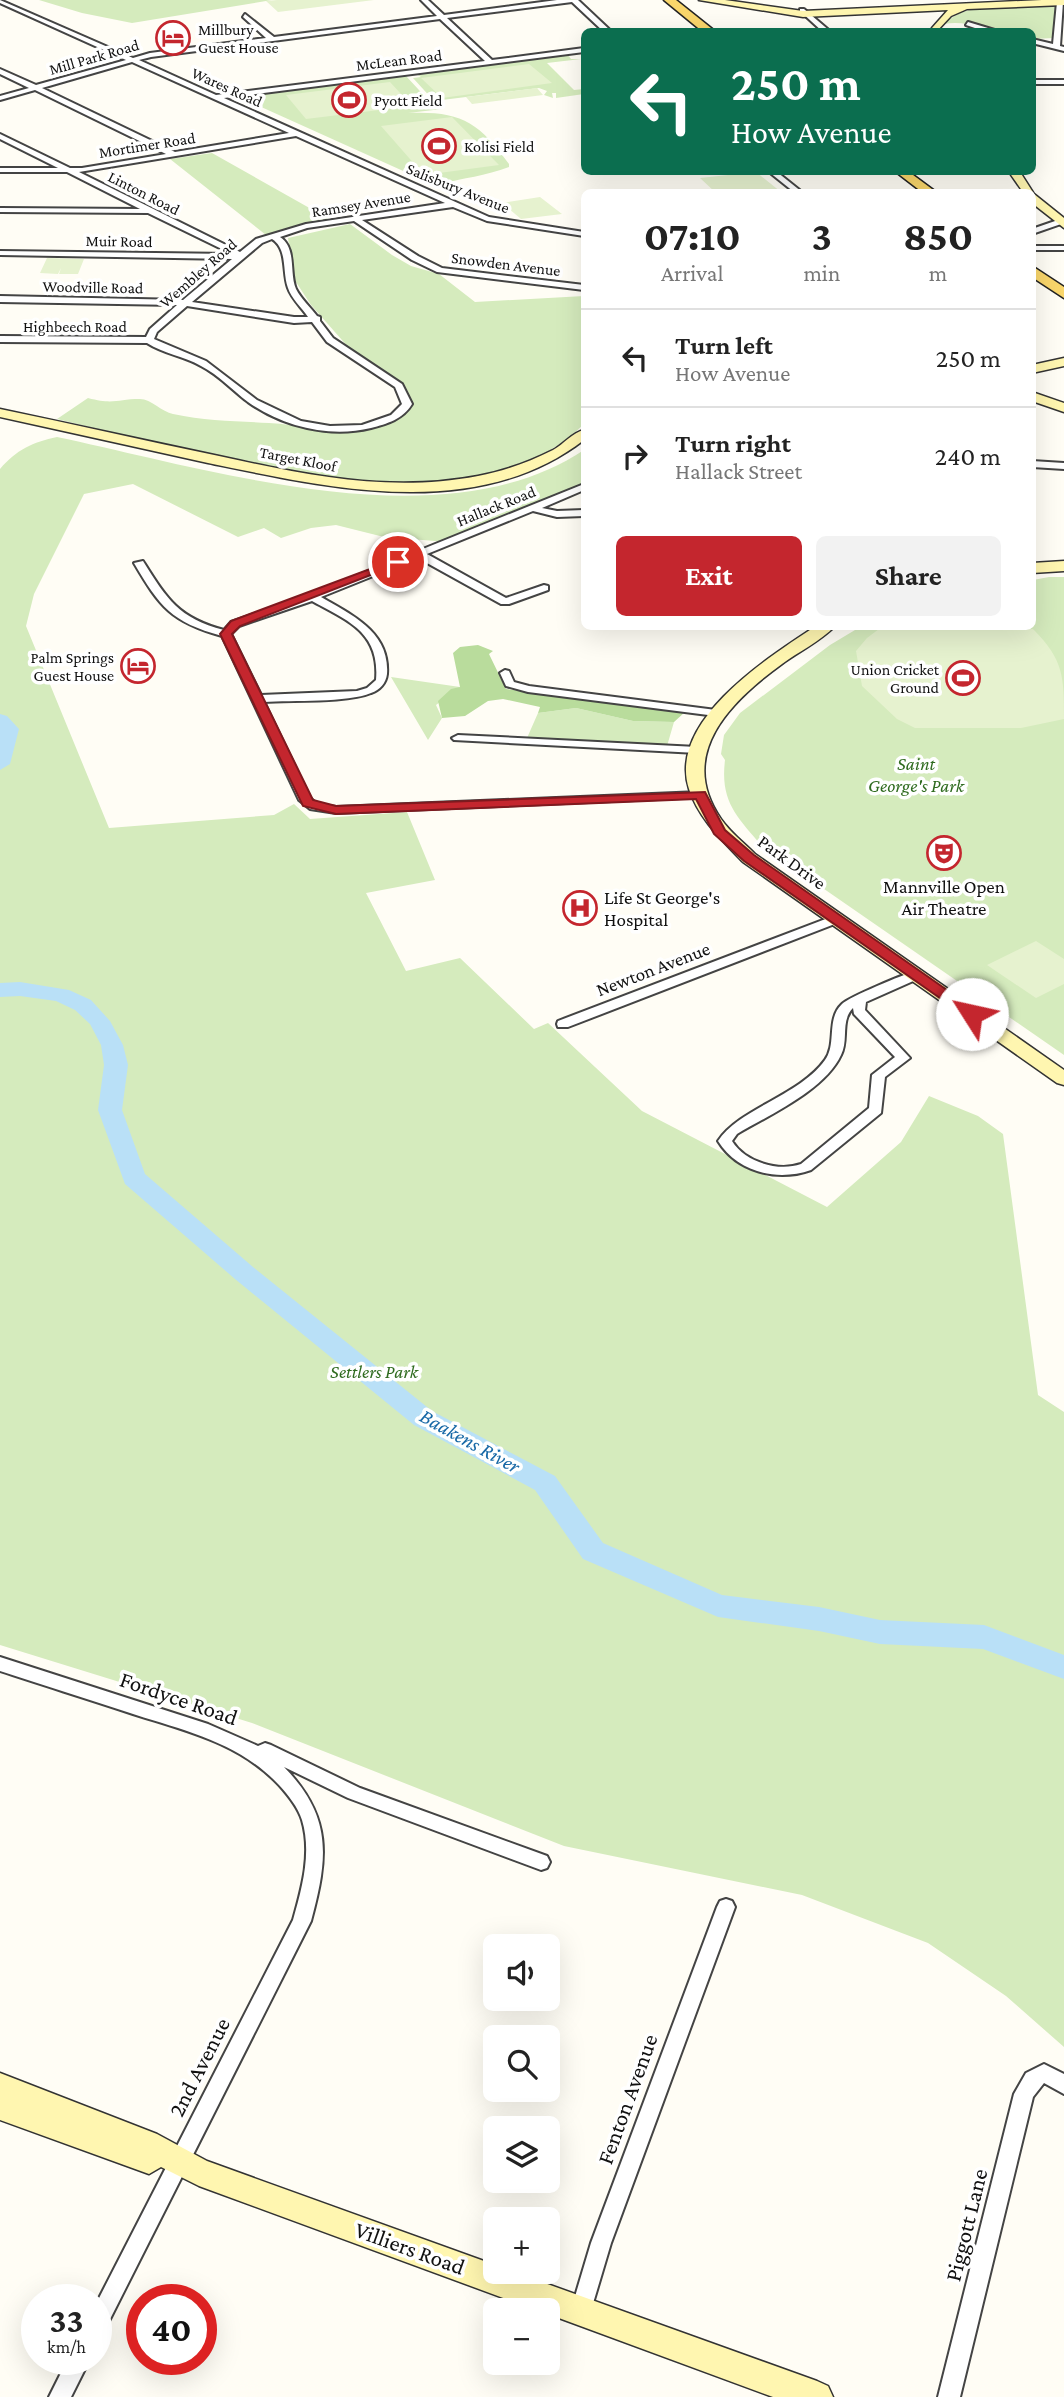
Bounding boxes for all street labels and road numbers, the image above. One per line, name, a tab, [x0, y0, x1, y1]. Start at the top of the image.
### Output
street label: Mill Park Road	[47, 36, 141, 78]
street label: McLean Road	[355, 46, 443, 74]
street label: Wares Road	[189, 64, 265, 110]
street label: Mortimer Road	[98, 129, 197, 161]
street label: Salisbury Avenue	[404, 160, 512, 217]
street label: Linton Road	[105, 168, 183, 219]
street label: Ramsey Avenue	[310, 188, 412, 221]
street label: Muir Road	[85, 232, 153, 250]
street label: Wembley Road	[156, 235, 241, 312]
street label: Snowden Avenue	[450, 249, 562, 279]
street label: Woodville Road	[42, 278, 144, 296]
street label: Highbeech Road	[23, 318, 128, 336]
street label: Target Kloof	[258, 443, 339, 476]
street label: Hallack Road	[454, 482, 538, 529]
street label: Park Drive	[754, 830, 830, 894]
street label: Newton Avenue	[593, 938, 713, 1000]
street label: Fordyce Road	[117, 1666, 241, 1730]
street label: 2nd Avenue	[163, 2013, 235, 2121]
street label: Fenton Avenue	[591, 2030, 663, 2168]
street label: Piggott Lane	[939, 2166, 993, 2284]
street label: Villiers Road	[352, 2216, 468, 2280]

